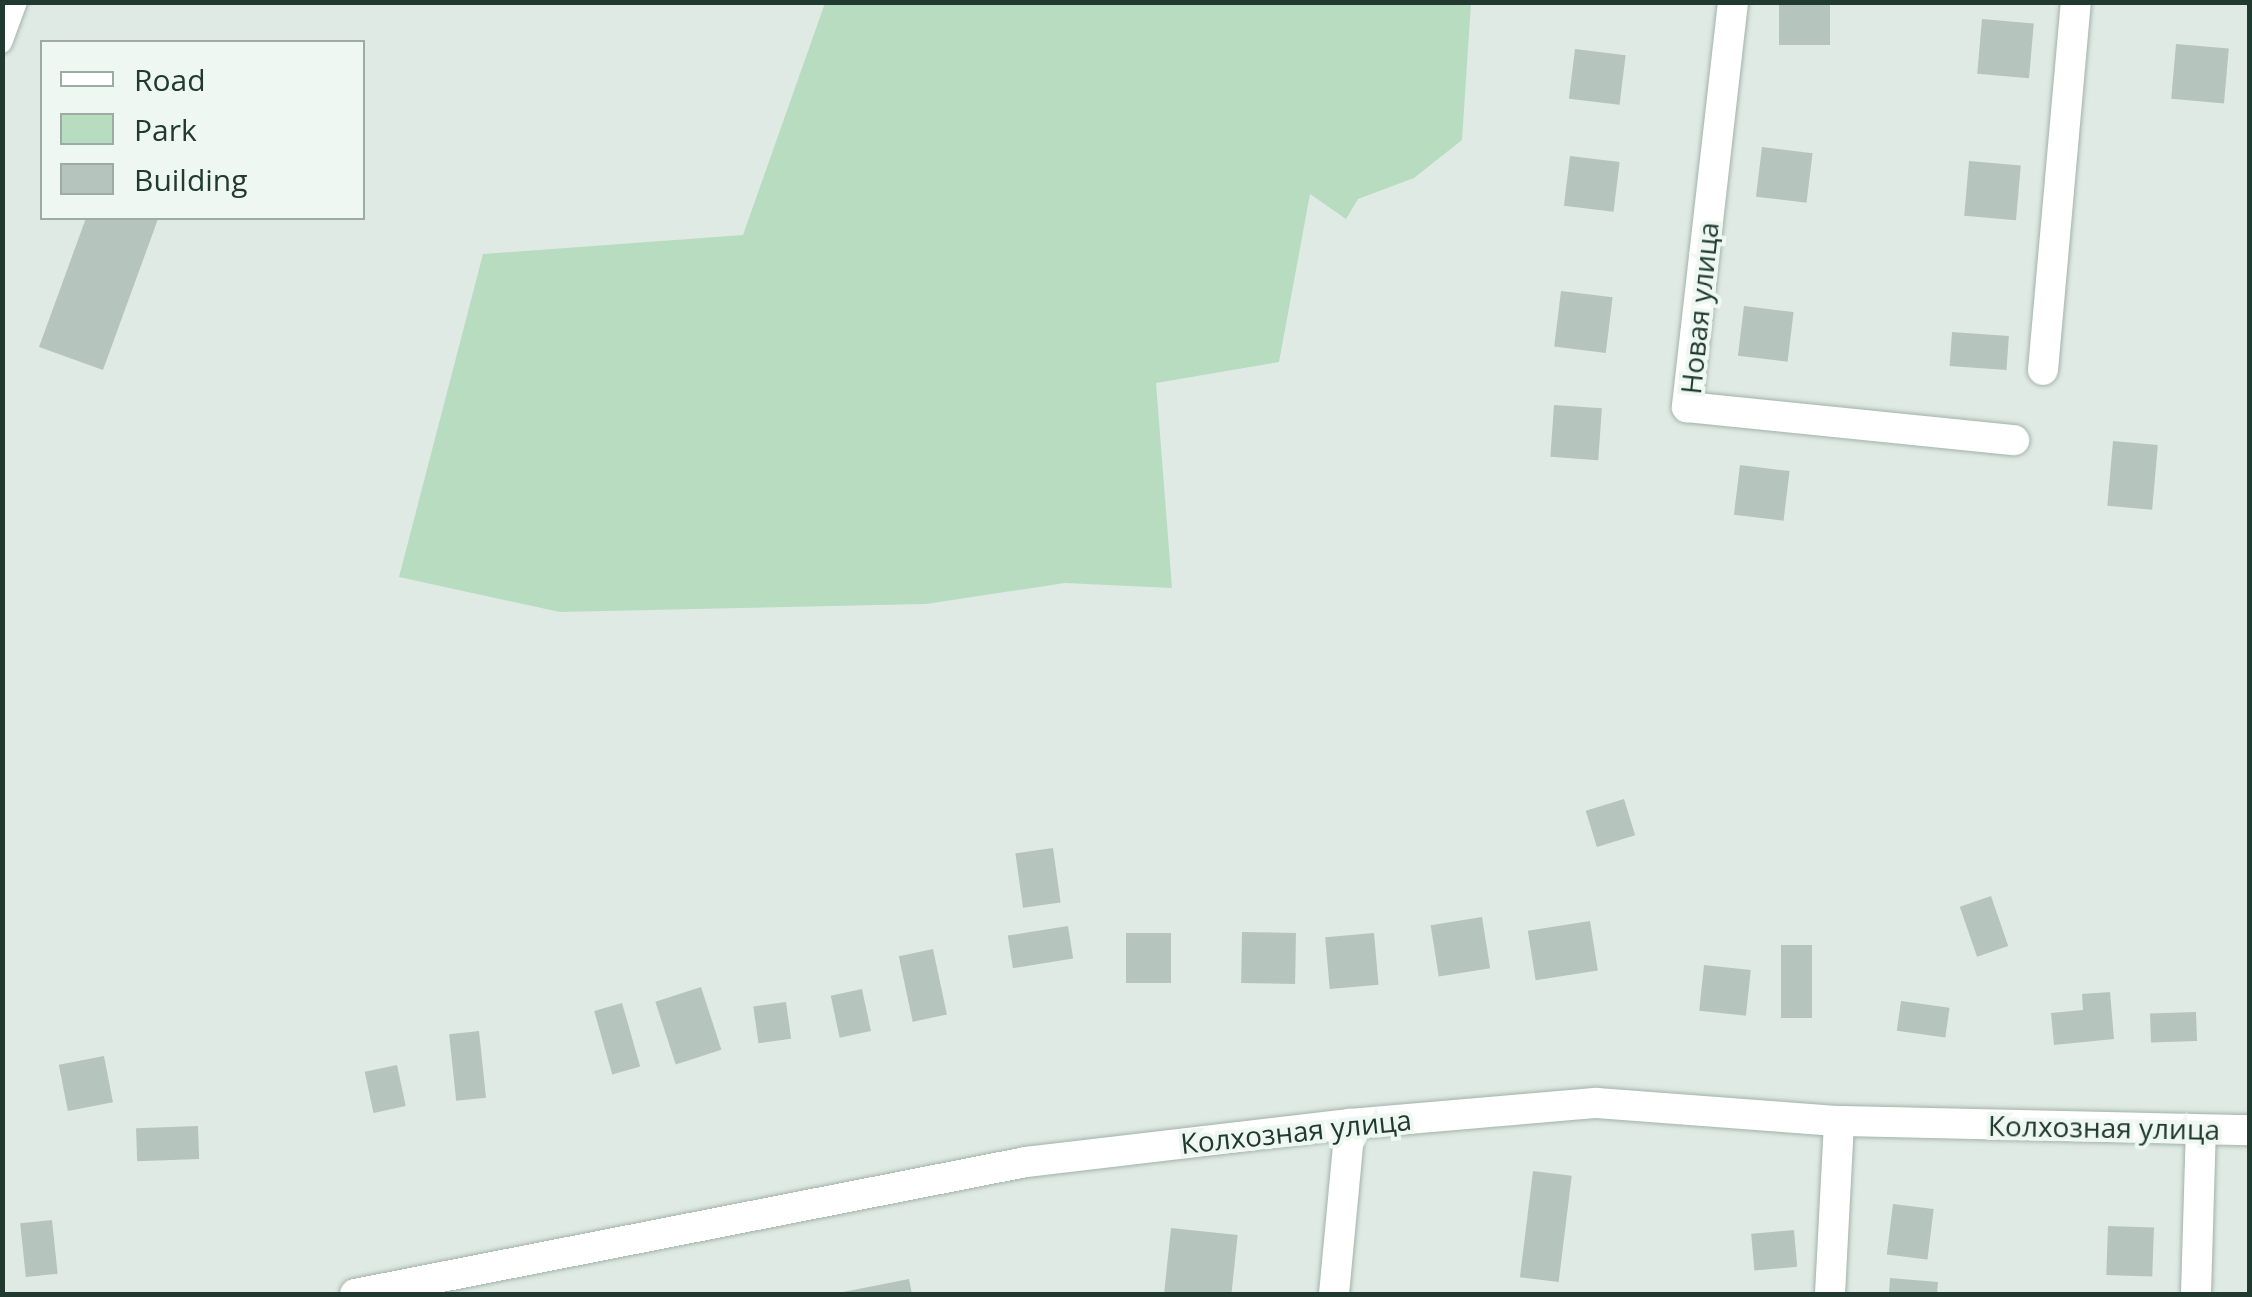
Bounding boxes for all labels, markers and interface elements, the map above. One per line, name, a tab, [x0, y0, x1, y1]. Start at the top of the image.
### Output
legend	[40, 40, 365, 220]
text: Road	[134, 59, 206, 100]
text: Park	[134, 109, 197, 150]
text: Building	[134, 159, 248, 200]
street label: Новая улица	[1673, 220, 1725, 396]
street label: Колхозная улица	[1179, 1102, 1413, 1160]
street label: Колхозная улица	[1988, 1108, 2220, 1146]

